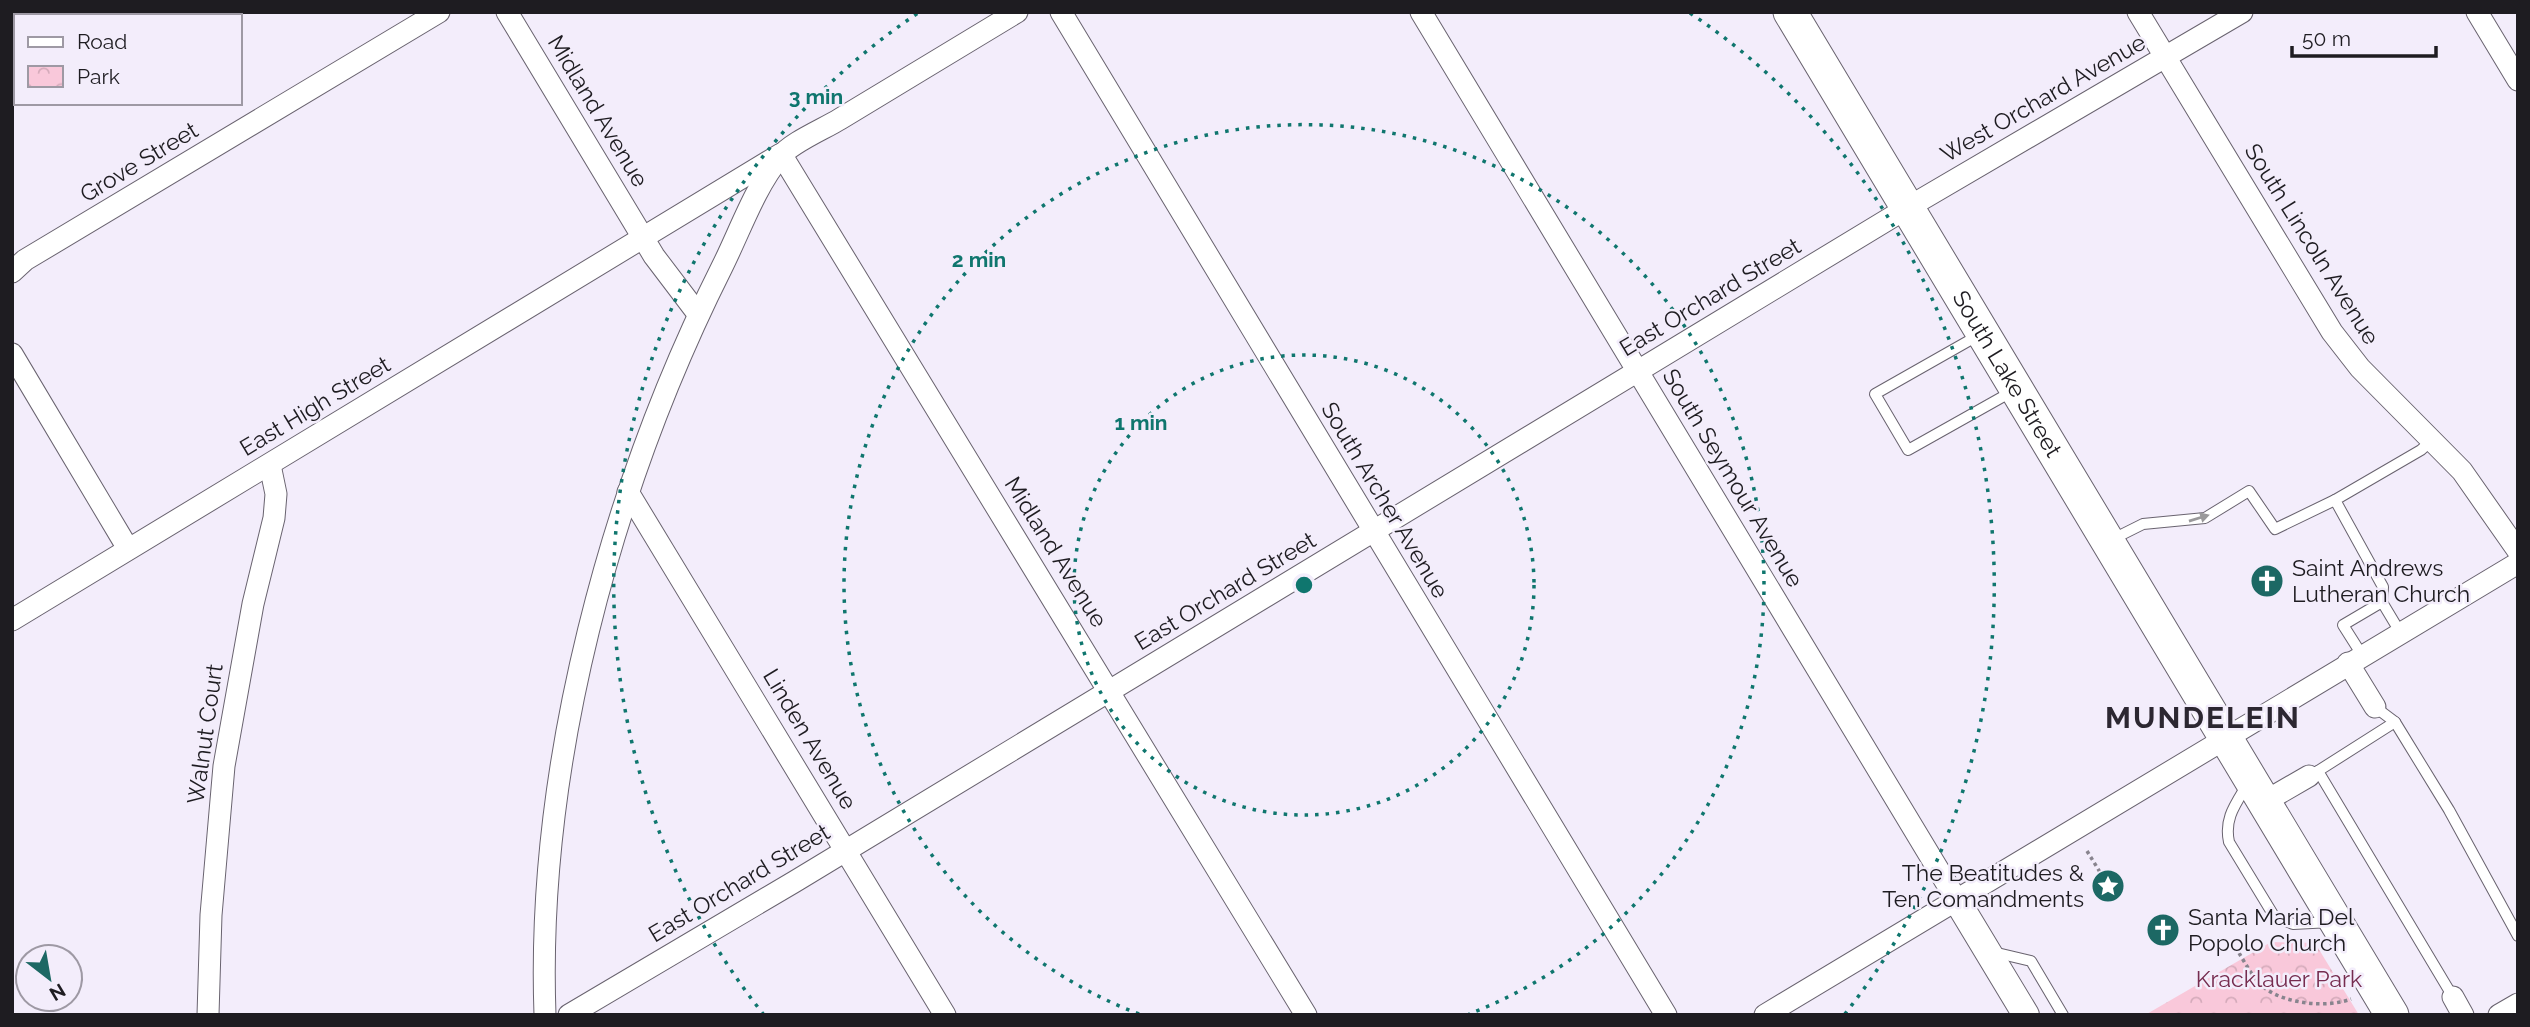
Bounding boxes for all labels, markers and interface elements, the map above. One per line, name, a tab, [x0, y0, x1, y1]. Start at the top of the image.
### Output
legend	[14, 14, 242, 105]
scale bar	[2292, 14, 2436, 58]
text: 50 m	[2302, 26, 2351, 51]
street label: West Orchard Avenue	[1936, 28, 2150, 167]
text: Road	[77, 29, 127, 54]
street label: Midland Avenue	[543, 30, 654, 191]
text: Park	[77, 64, 120, 89]
text: 3 min	[789, 84, 843, 109]
street label: Grove Street	[75, 116, 203, 207]
street label: South Lincoln Avenue	[2240, 138, 2385, 349]
street label: East Orchard Street	[1614, 232, 1805, 361]
text: 2 min	[952, 247, 1006, 272]
street label: South Lake Street	[1947, 286, 2068, 462]
street label: East High Street	[235, 350, 395, 461]
street label: South Seymour Avenue	[1658, 364, 1809, 592]
street label: South Archer Avenue	[1316, 397, 1455, 603]
text: 1 min	[1114, 410, 1168, 435]
street label: Midland Avenue	[999, 472, 1113, 632]
one-way arrow	[2189, 512, 2210, 523]
street label: East Orchard Street	[1129, 526, 1320, 655]
place label: Saint Andrews Lutheran Church	[2292, 554, 2470, 607]
church icon: Saint Andrews Lutheran Church	[2248, 562, 2286, 600]
centre of rings	[1292, 573, 1316, 597]
street label: Walnut Court	[181, 662, 228, 806]
street label: Linden Avenue	[758, 664, 863, 814]
district label: MUNDELEIN	[2105, 700, 2301, 735]
street label: East Orchard Street	[643, 818, 834, 947]
place label: The Beatitudes & Ten Comandments	[1882, 859, 2085, 912]
place icon: The Beatitudes & Ten Comandments	[2089, 867, 2127, 905]
place label: Santa Maria Del Popolo Church	[2188, 903, 2355, 956]
church icon: Santa Maria Del Popolo Church	[2144, 911, 2182, 949]
north arrow	[14, 943, 84, 1013]
park label: Kracklauer Park	[2196, 965, 2362, 992]
text: N	[46, 979, 70, 1006]

